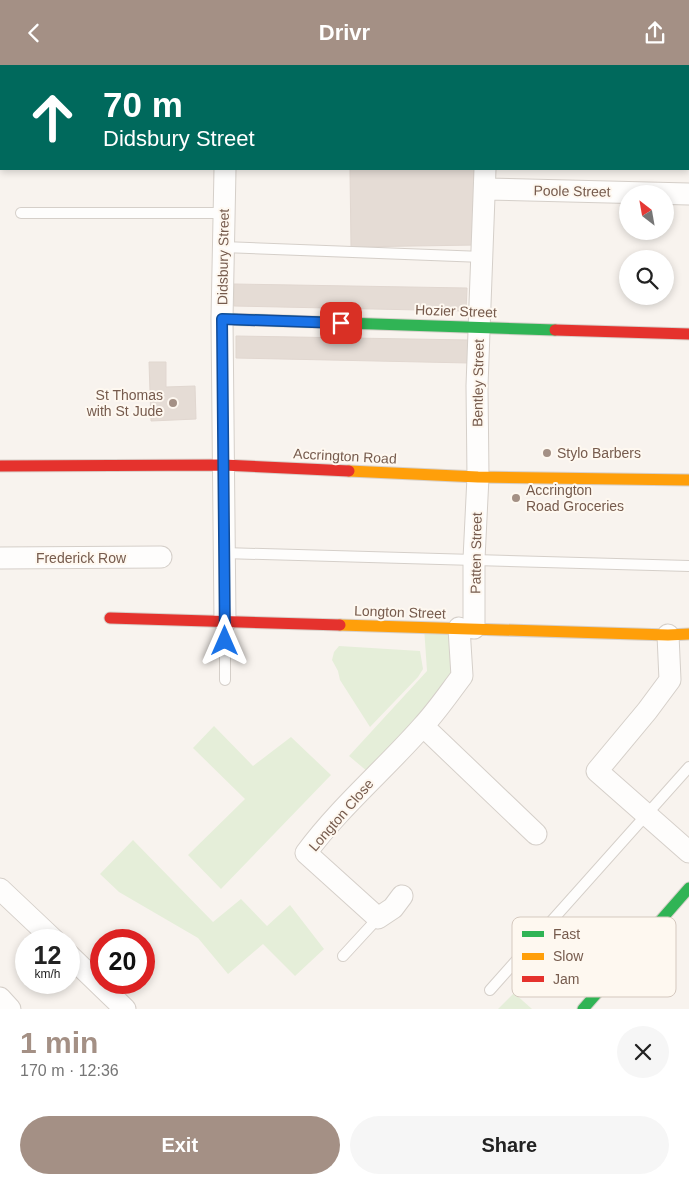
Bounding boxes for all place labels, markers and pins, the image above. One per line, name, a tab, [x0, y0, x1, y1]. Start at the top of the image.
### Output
pin	[320, 302, 362, 344]
place label: St Thomas with St Jude	[86, 387, 163, 419]
marker: St Thomas with St Jude	[167, 397, 179, 409]
place label: Stylo Barbers	[557, 445, 641, 461]
marker: Stylo Barbers	[541, 447, 553, 459]
place label: Accrington Road Groceries	[526, 482, 624, 514]
marker: Accrington Road Groceries	[510, 492, 522, 504]

